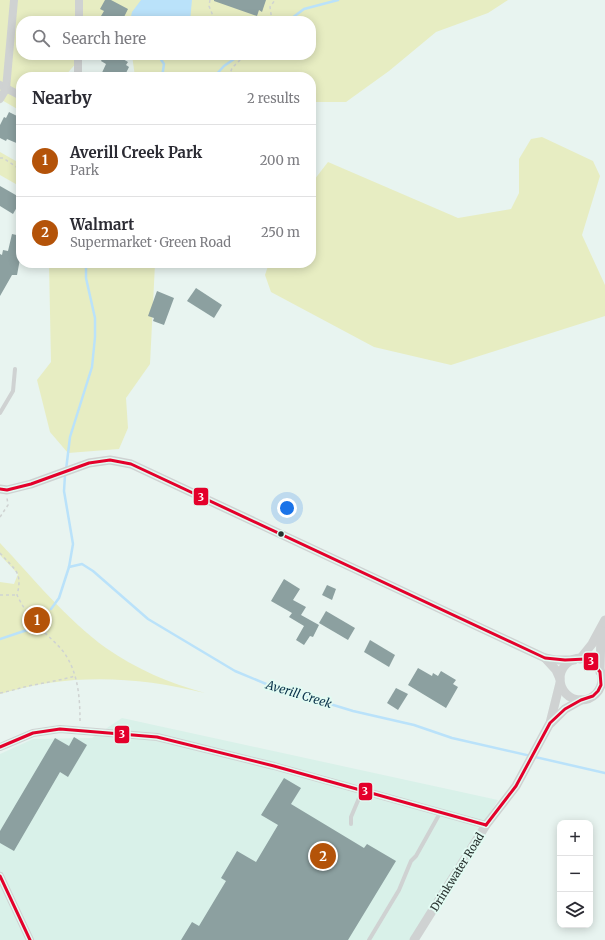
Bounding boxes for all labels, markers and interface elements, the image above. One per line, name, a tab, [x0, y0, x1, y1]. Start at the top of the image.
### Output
search box	[16, 16, 316, 60]
icon: search	[30, 27, 52, 49]
text: Search here	[62, 29, 146, 48]
text: Nearby	[32, 87, 92, 109]
text: 2 results	[247, 90, 300, 107]
text: Averill Creek Park	[70, 143, 202, 162]
text: 1	[42, 152, 48, 169]
text: 200 m	[260, 152, 300, 169]
text: Park	[70, 162, 99, 179]
text: Walmart	[70, 215, 134, 234]
text: 2	[41, 224, 49, 241]
text: 250 m	[261, 224, 300, 241]
text: Supermarket · Green Road	[70, 234, 231, 251]
line badge: 3	[193, 487, 209, 506]
text: 3	[198, 490, 204, 504]
your location	[277, 498, 297, 518]
unlabelled marker	[276, 529, 286, 539]
pin: 1	[24, 605, 50, 635]
line badge: 3	[583, 652, 599, 671]
text: 3	[588, 654, 594, 668]
water label: Averill Creek	[263, 677, 334, 711]
line badge: 3	[114, 725, 130, 744]
text: 3	[119, 727, 125, 741]
line badge: 3	[358, 782, 373, 801]
text: 3	[362, 784, 368, 798]
map controls	[557, 820, 593, 928]
button: +	[557, 820, 593, 856]
street label: Drinkwater Road	[427, 830, 487, 914]
pin: 2	[310, 841, 336, 871]
button: −	[557, 856, 593, 892]
button: layers	[557, 892, 593, 928]

